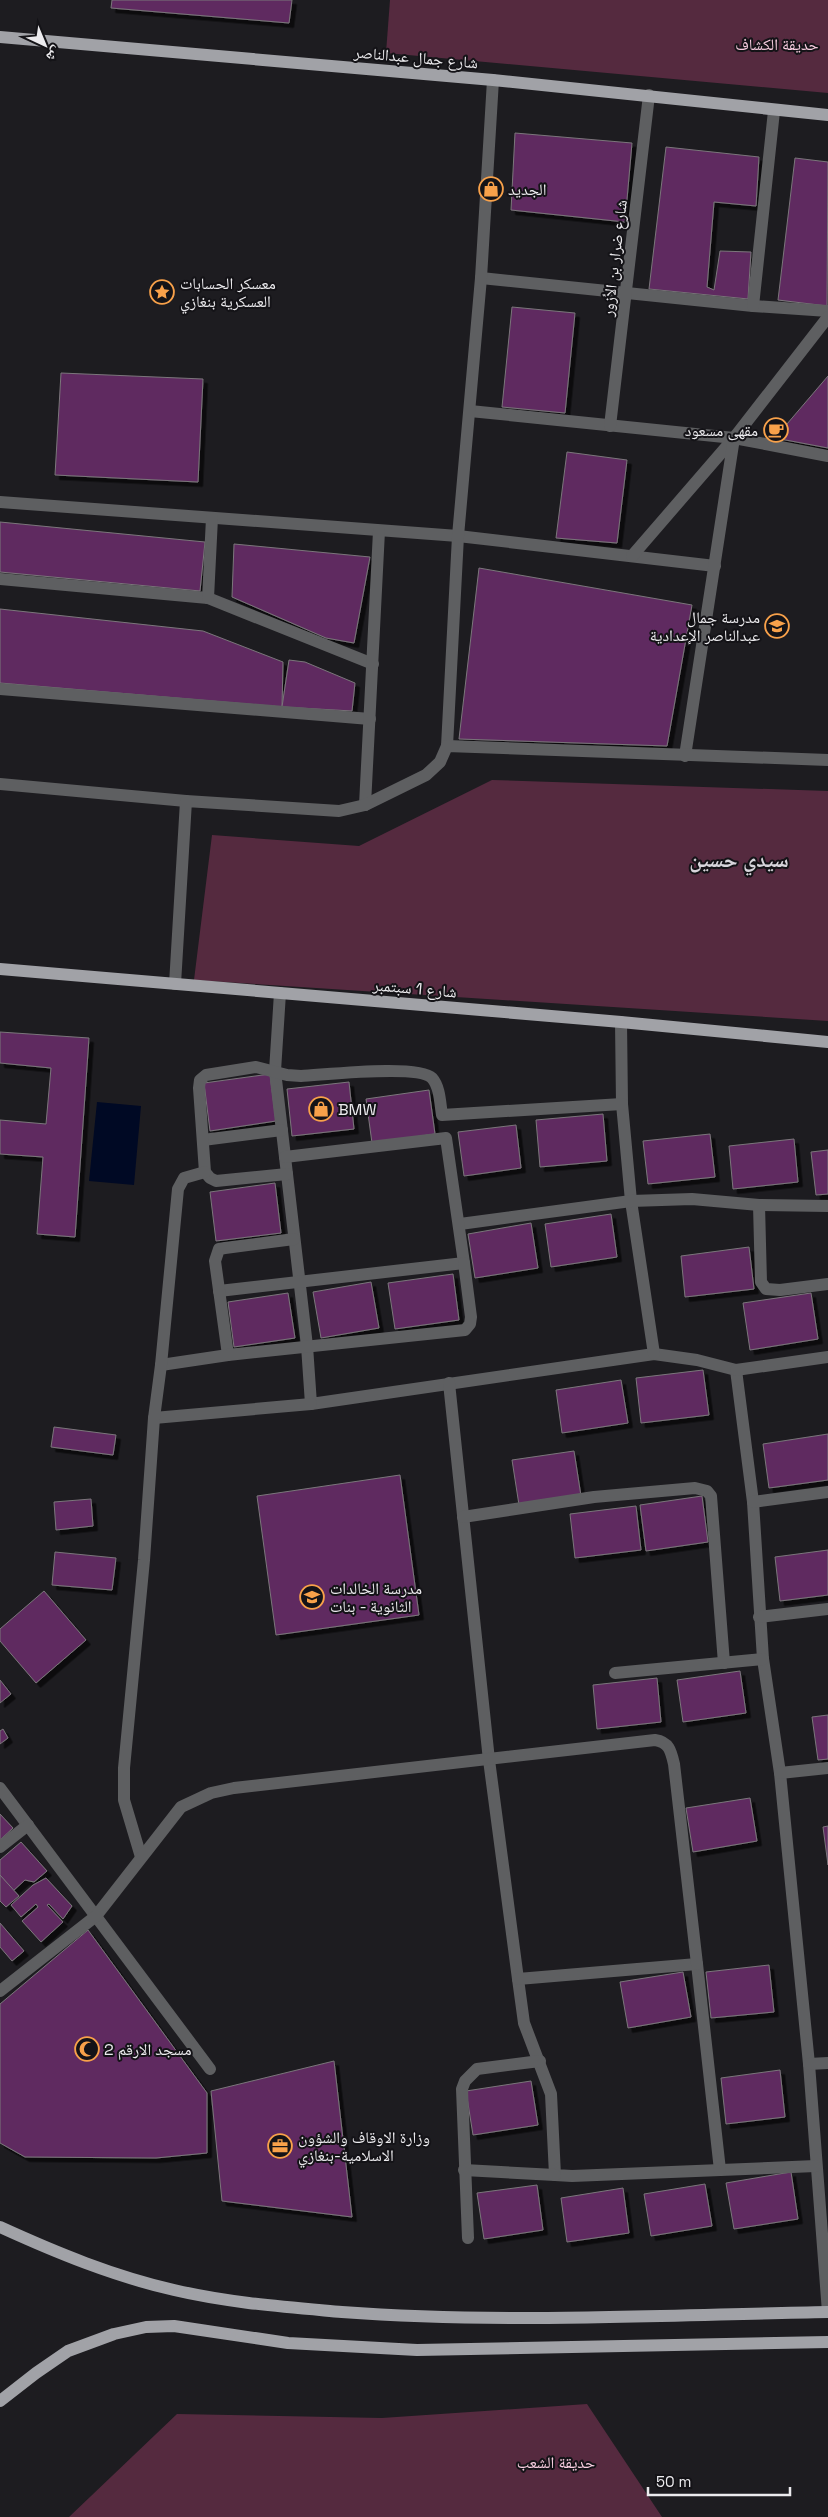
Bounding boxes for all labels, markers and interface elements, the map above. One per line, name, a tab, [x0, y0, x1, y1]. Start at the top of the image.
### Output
north arrow	[20, 20, 70, 70]
park label: حديقة الكشاف	[735, 34, 819, 55]
street label: شارع جمال عبدالناصر	[352, 42, 479, 73]
text: ش	[42, 43, 66, 66]
shop icon: الجديد	[478, 176, 504, 202]
place label: الجديد	[508, 179, 547, 200]
street label: شارع ضرار بن الأزور	[597, 198, 632, 319]
place label: معسكر الحسابات العسكرية بنغازي	[180, 273, 276, 314]
place icon: معسكر الحسابات العسكرية بنغازي	[149, 279, 175, 305]
cafe icon: مقهى مسعود	[763, 417, 789, 443]
place label: مقهى مسعود	[685, 420, 758, 441]
place label: مدرسة جمال عبدالناصر الإعدادية	[650, 607, 760, 646]
school or university icon: مدرسة جمال عبدالناصر الإعدادية	[764, 613, 790, 639]
district label: سيدي حسين	[689, 846, 789, 876]
street label: شارع 1 سبتمبر	[371, 974, 458, 1003]
shop icon: BMW	[308, 1096, 334, 1122]
place label: BMW	[338, 1099, 376, 1120]
place label: مدرسة الخالدات الثانوية - بنات	[330, 1578, 422, 1617]
school or university icon: مدرسة الخالدات الثانوية - بنات	[299, 1584, 325, 1610]
mosque icon: مسجد الارقم 2	[74, 2036, 100, 2062]
place label: مسجد الارقم 2	[104, 2039, 191, 2060]
place label: وزارة الاوقاف والشؤون الاسلامية-بنغازي	[298, 2127, 430, 2168]
office icon: وزارة الاوقاف والشؤون الاسلامية-بنغازي	[267, 2133, 293, 2159]
park label: حديقة الشعب	[517, 2452, 595, 2473]
scale bar	[648, 2464, 790, 2496]
text: 50 m	[656, 2472, 691, 2491]

